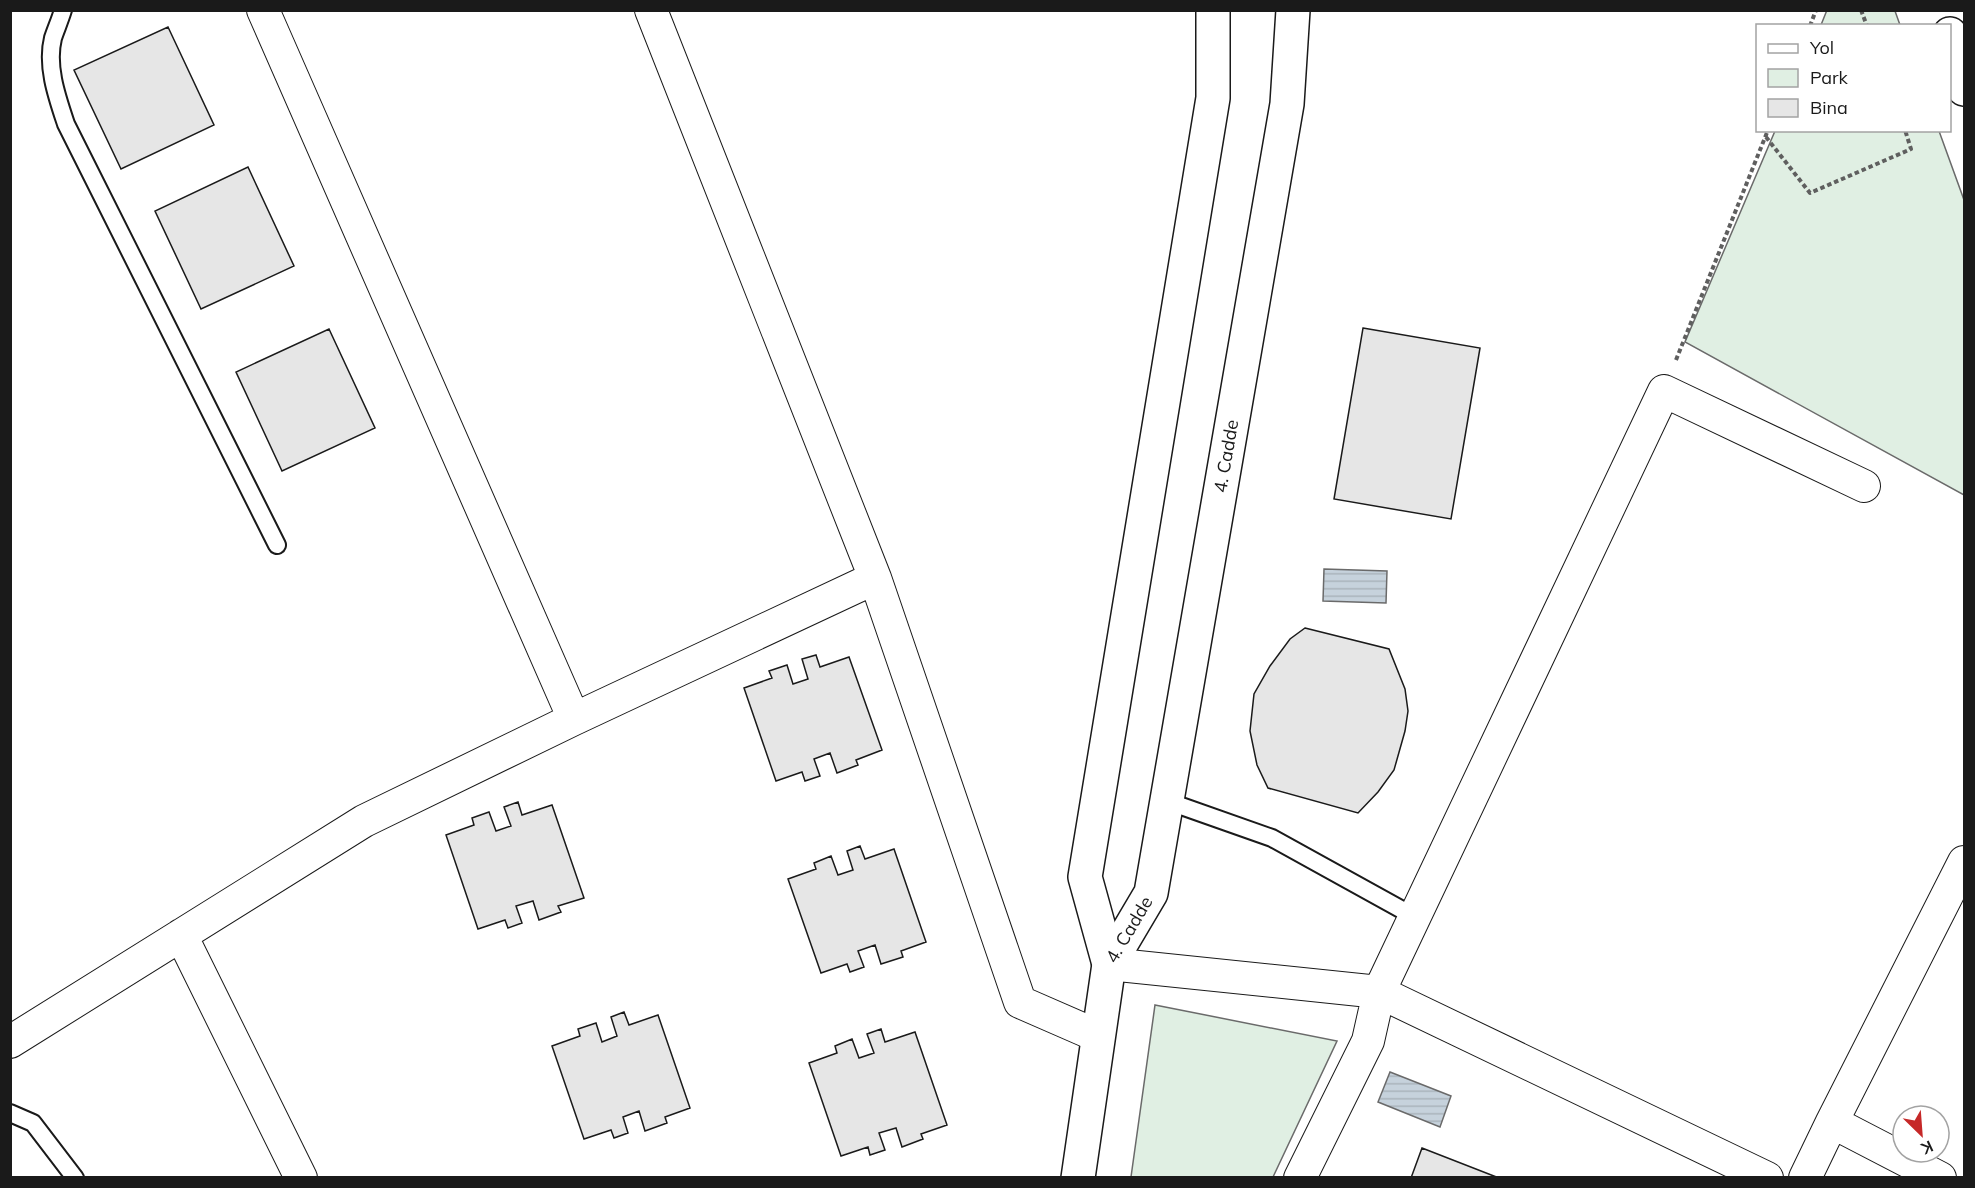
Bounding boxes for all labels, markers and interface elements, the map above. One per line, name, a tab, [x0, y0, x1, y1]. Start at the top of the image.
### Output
legend	[1756, 24, 1951, 132]
text: Yol	[1809, 36, 1834, 59]
text: Park	[1810, 66, 1849, 89]
text: Bina	[1810, 96, 1848, 119]
street label: 4. Cadde	[1208, 418, 1243, 494]
street label: 4. Cadde	[1100, 892, 1158, 967]
north arrow	[1891, 1104, 1951, 1164]
text: K	[1917, 1136, 1936, 1159]

